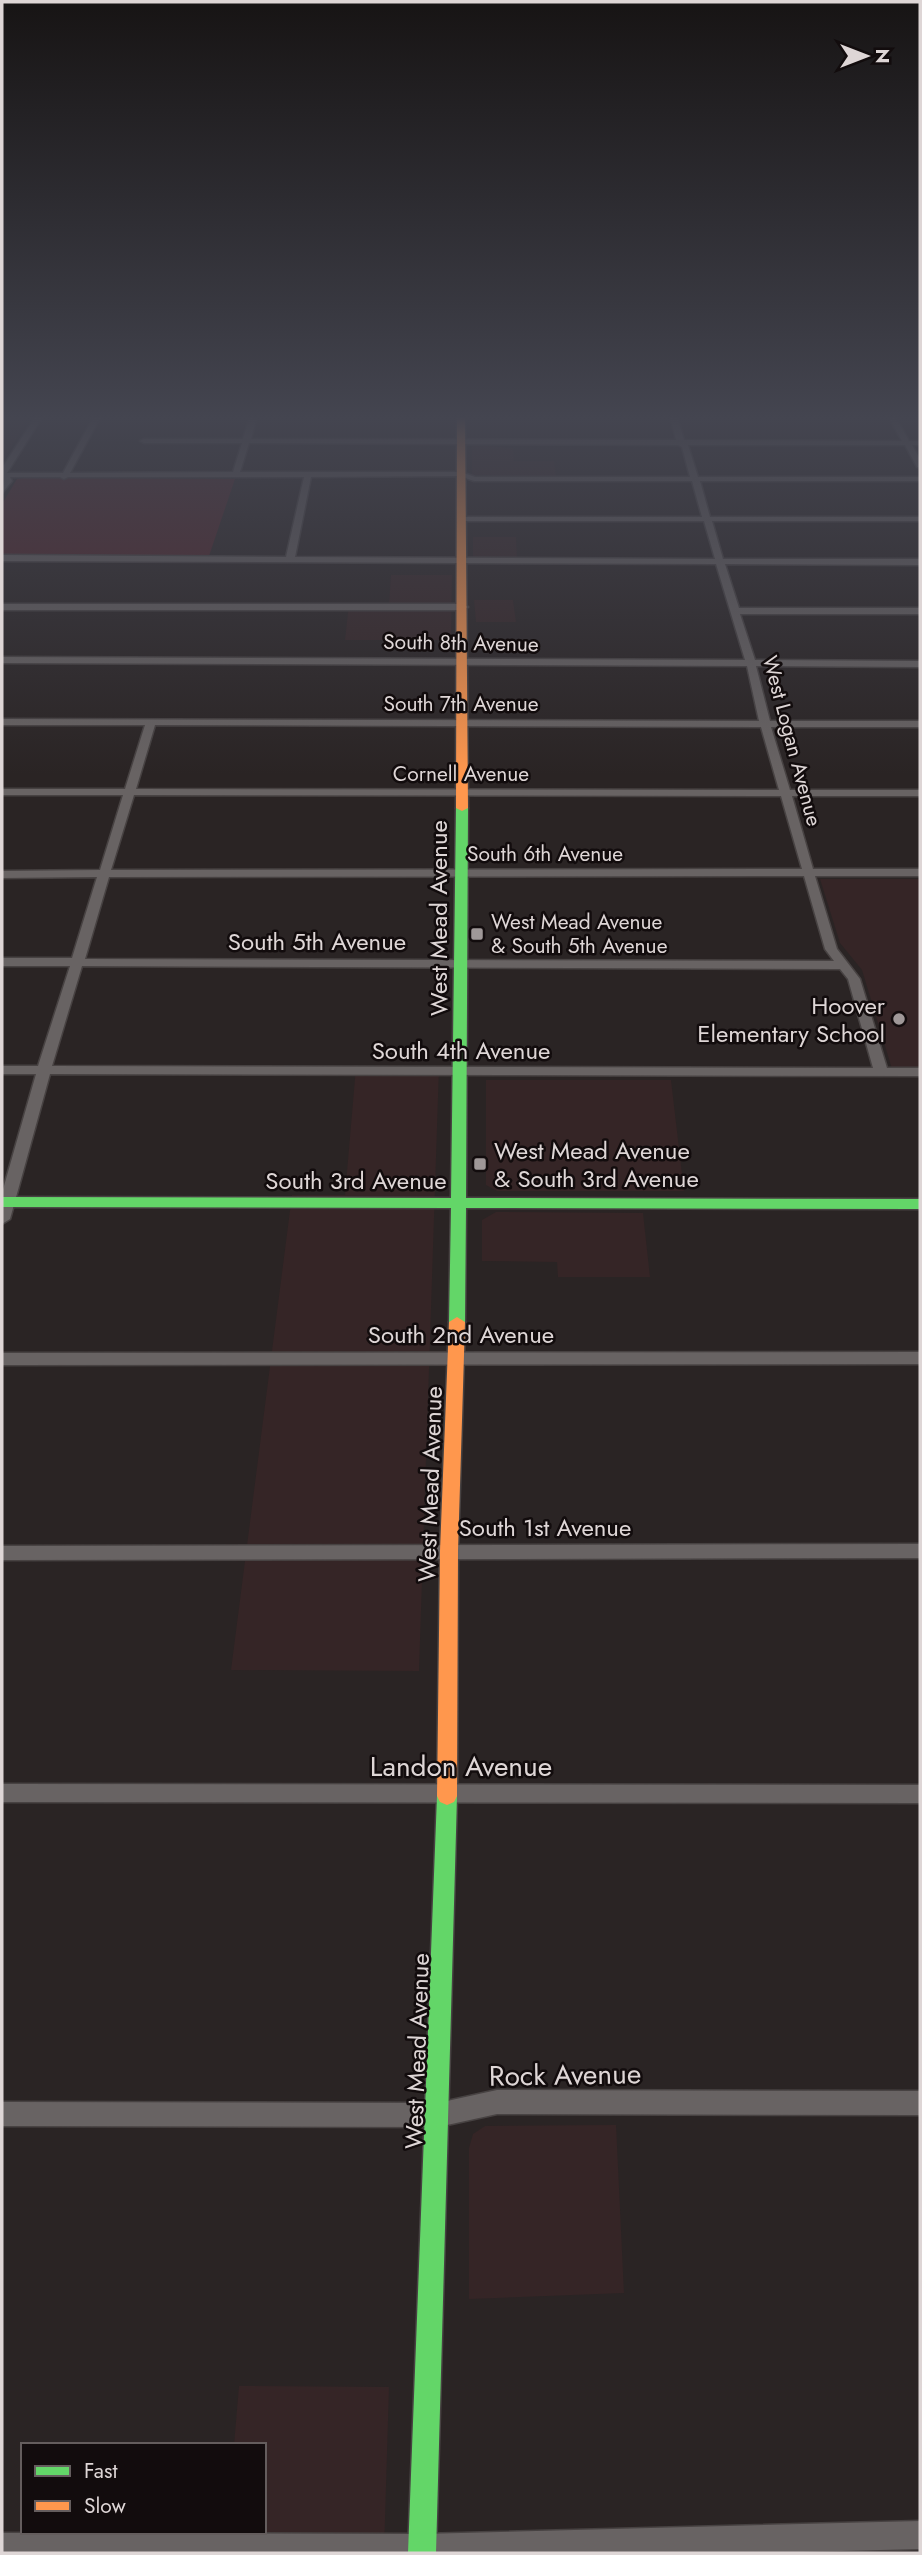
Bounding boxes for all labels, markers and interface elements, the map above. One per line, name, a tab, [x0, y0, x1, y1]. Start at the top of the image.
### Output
north arrow	[831, 21, 901, 91]
text: N	[869, 48, 896, 64]
street label: South 8th Avenue	[383, 627, 539, 659]
street label: West Logan Avenue	[755, 652, 829, 830]
street label: South 7th Avenue	[383, 689, 539, 719]
street label: Cornell Avenue	[393, 759, 529, 789]
street label: West Mead Avenue	[421, 820, 456, 1016]
street label: South 6th Avenue	[467, 839, 623, 869]
place label: West Mead Avenue & South 5th Avenue	[491, 907, 668, 961]
street label: South 5th Avenue	[228, 924, 406, 959]
marker: West Mead Avenue & South 5th Avenue	[469, 926, 485, 942]
place label: Hoover Elementary School	[697, 988, 886, 1051]
marker: Hoover Elementary School	[891, 1011, 907, 1027]
street label: South 4th Avenue	[372, 1033, 550, 1068]
place label: West Mead Avenue & South 3rd Avenue	[494, 1133, 699, 1196]
marker: West Mead Avenue & South 3rd Avenue	[472, 1156, 488, 1172]
street label: South 3rd Avenue	[265, 1163, 447, 1198]
street label: South 2nd Avenue	[368, 1317, 554, 1352]
street label: West Mead Avenue	[409, 1386, 451, 1582]
street label: South 1st Avenue	[459, 1510, 631, 1545]
street label: Landon Avenue	[370, 1746, 552, 1787]
street label: West Mead Avenue	[396, 1953, 438, 2149]
street label: Rock Avenue	[489, 2053, 641, 2097]
legend	[21, 2443, 266, 2534]
text: Fast	[84, 2456, 117, 2486]
text: Slow	[84, 2491, 126, 2521]

